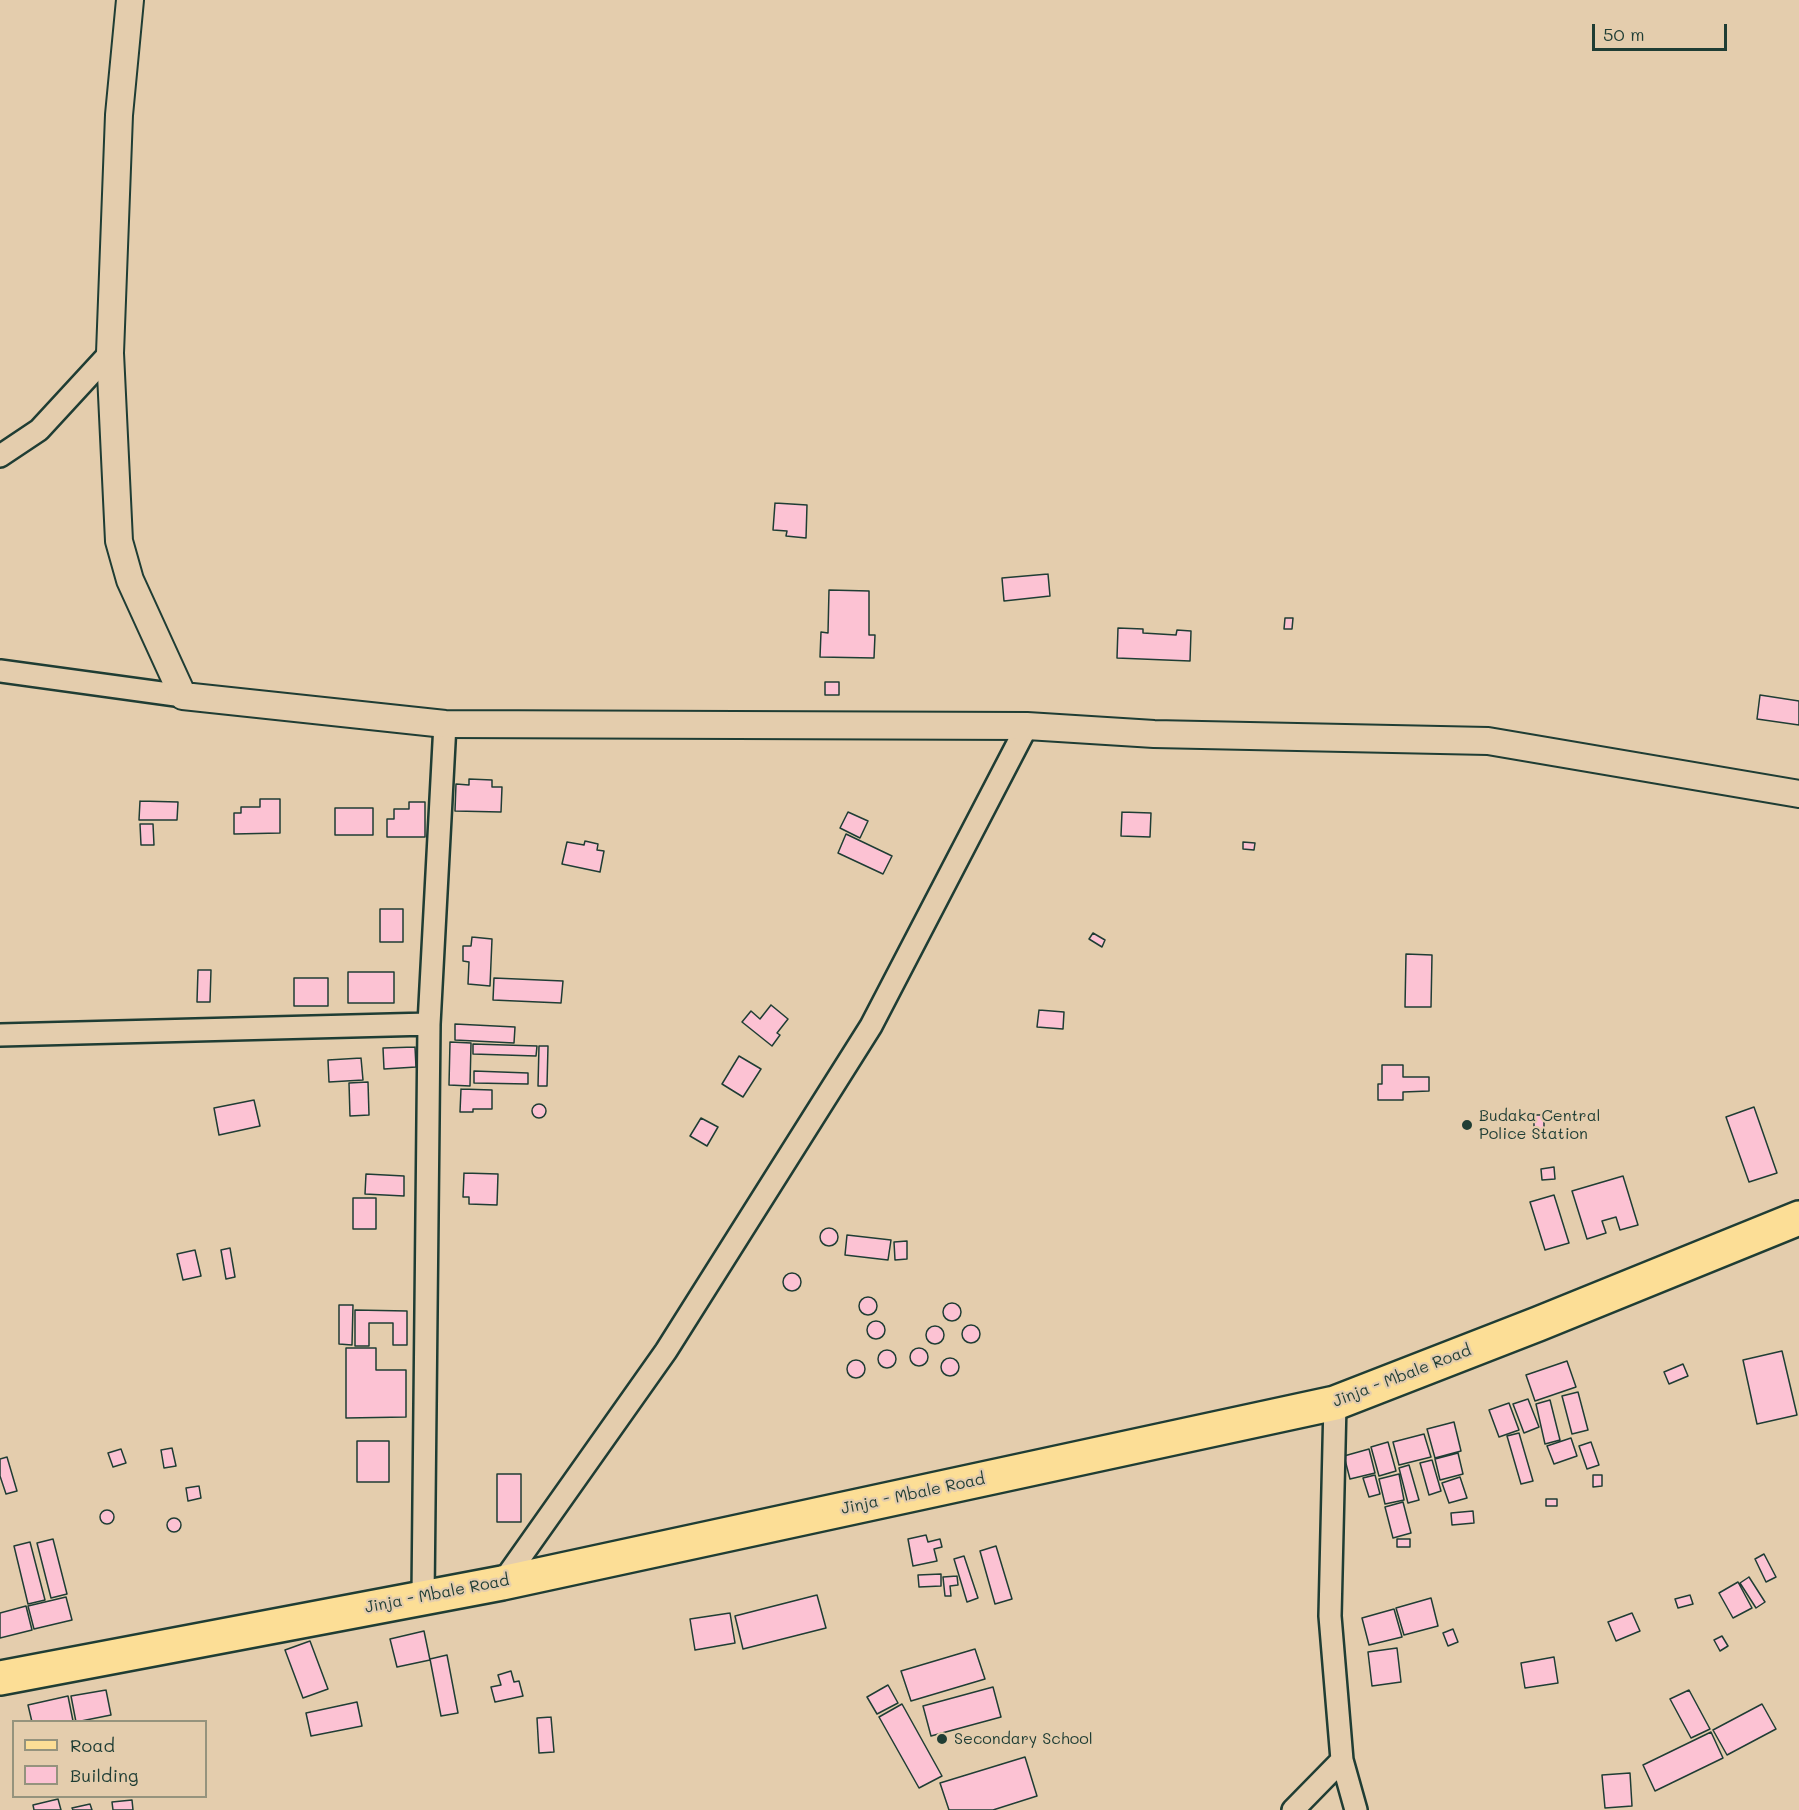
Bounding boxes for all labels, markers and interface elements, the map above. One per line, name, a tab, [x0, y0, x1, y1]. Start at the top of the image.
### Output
scale bar	[1595, 12, 1730, 50]
text: 50 m	[1603, 22, 1645, 46]
place label: Budaka Central Police Station	[1479, 1106, 1601, 1144]
marker: Budaka Central Police Station	[1460, 1118, 1474, 1132]
street label: Jinja - Mbale Road	[1330, 1341, 1474, 1411]
street label: Jinja - Mbale Road	[839, 1469, 987, 1519]
street label: Jinja - Mbale Road	[363, 1571, 511, 1617]
legend	[12, 1720, 207, 1798]
place label: Secondary School	[954, 1729, 1093, 1749]
marker: Secondary School	[935, 1732, 949, 1746]
text: Road	[70, 1733, 115, 1757]
text: Building	[70, 1763, 138, 1787]

